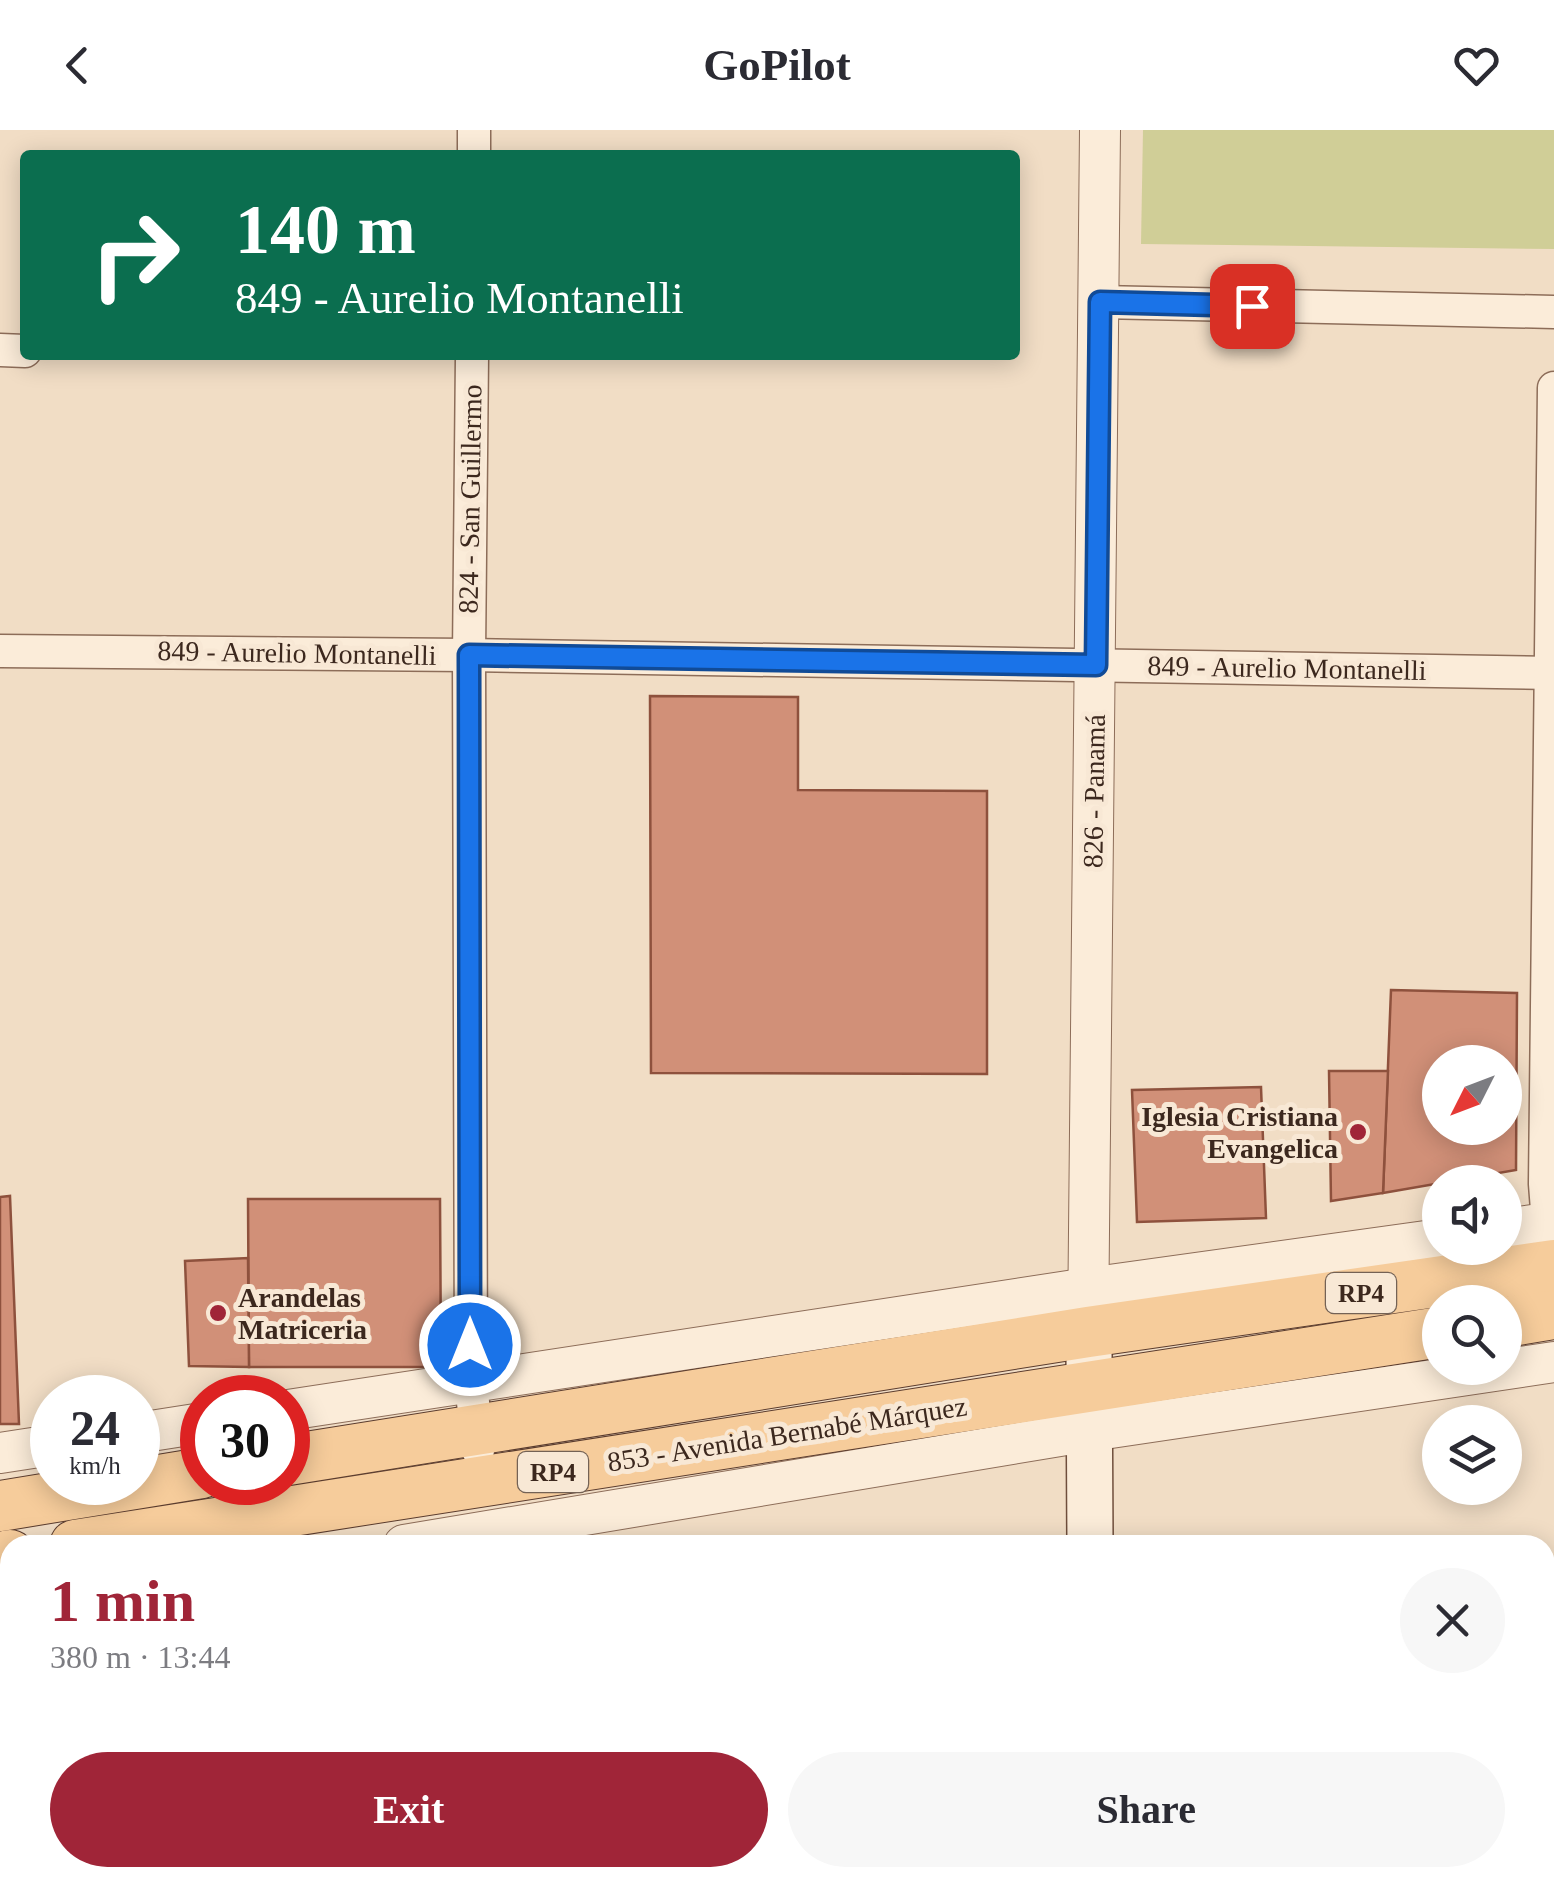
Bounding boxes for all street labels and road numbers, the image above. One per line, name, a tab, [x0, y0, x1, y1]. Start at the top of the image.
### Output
street label: 824 - San Guillermo	[453, 384, 487, 614]
street label: 849 - Aurelio Montanelli	[157, 635, 437, 671]
street label: 849 - Aurelio Montanelli	[1147, 650, 1427, 686]
street label: 826 - Panamá	[1077, 713, 1111, 868]
road number: RP4	[1326, 1273, 1396, 1313]
street label: 853 - Avenida Bernabé Márquez	[605, 1390, 969, 1478]
road number: RP4	[518, 1452, 588, 1492]

